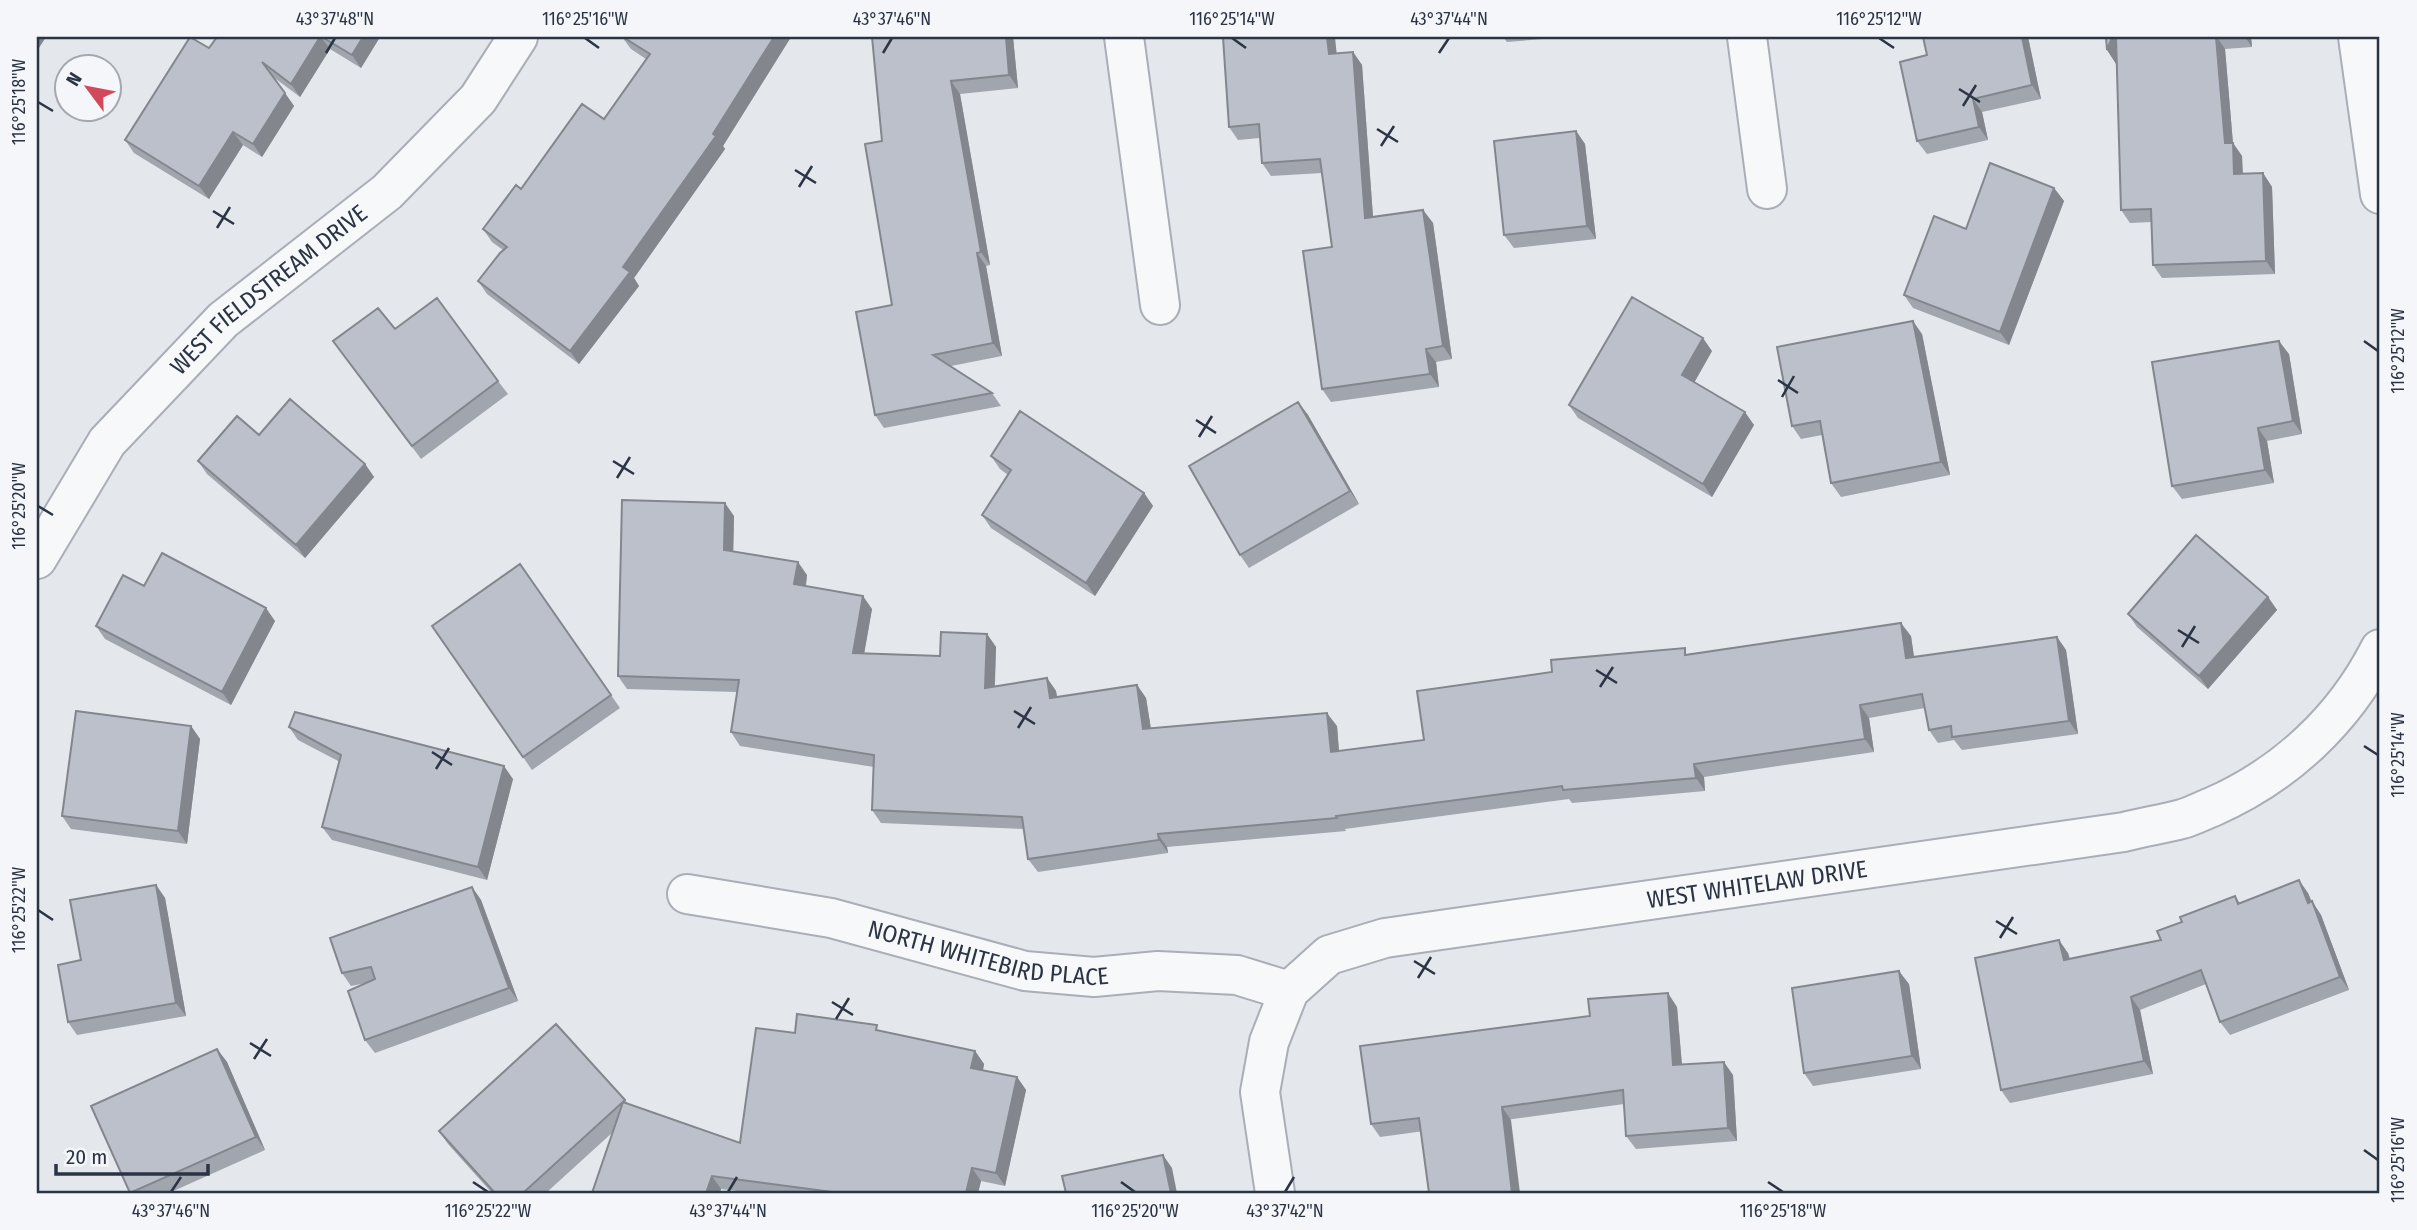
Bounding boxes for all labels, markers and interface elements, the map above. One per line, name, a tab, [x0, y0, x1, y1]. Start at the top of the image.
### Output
text: 43°37'48"N	[296, 8, 374, 30]
text: 116°25'16"W	[542, 8, 629, 30]
text: 43°37'46"N	[853, 8, 931, 30]
text: 116°25'14"W	[1189, 8, 1275, 30]
text: 43°37'44"N	[1410, 8, 1488, 30]
text: 116°25'12"W	[1836, 8, 1922, 30]
north arrow	[52, 52, 122, 122]
text: 116°25'18"W	[8, 58, 30, 145]
text: N	[61, 68, 87, 90]
street label: WEST FIELDSTREAM DRIVE	[165, 199, 373, 380]
text: 116°25'12"W	[2387, 308, 2409, 394]
text: 116°25'20"W	[8, 462, 30, 550]
text: 116°25'14"W	[2387, 712, 2409, 798]
street label: WEST WHITELAW DRIVE	[1645, 855, 1869, 914]
text: 116°25'22"W	[8, 866, 30, 953]
street label: NORTH WHITEBIRD PLACE	[865, 915, 1110, 991]
text: 116°25'16"W	[2387, 1116, 2409, 1203]
scale bar	[56, 1132, 208, 1176]
text: 20 m	[66, 1144, 107, 1170]
text: 43°37'46"N	[132, 1200, 210, 1222]
text: 116°25'22"W	[445, 1200, 532, 1222]
text: 43°37'44"N	[689, 1200, 767, 1222]
text: 116°25'20"W	[1091, 1200, 1179, 1222]
text: 43°37'42"N	[1246, 1200, 1324, 1222]
text: 116°25'18"W	[1740, 1200, 1827, 1222]

